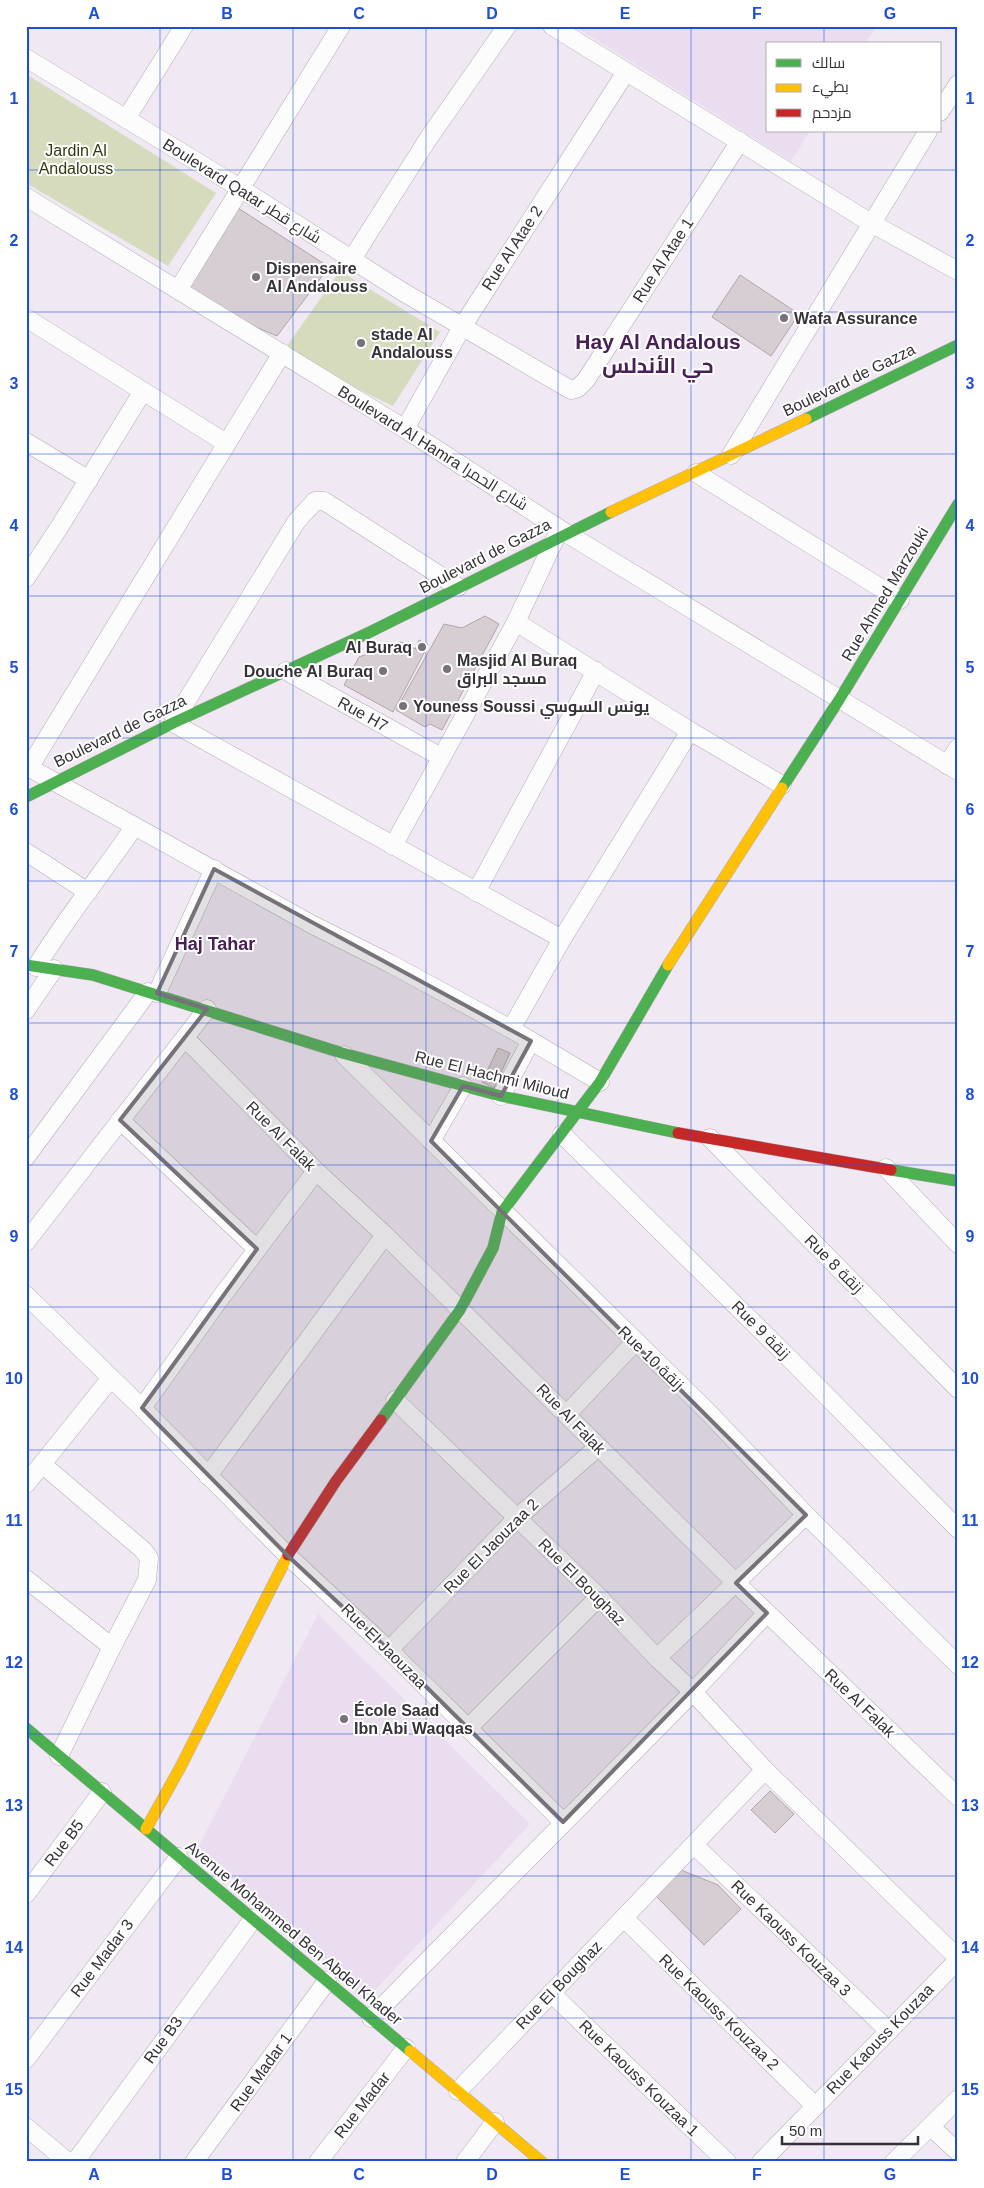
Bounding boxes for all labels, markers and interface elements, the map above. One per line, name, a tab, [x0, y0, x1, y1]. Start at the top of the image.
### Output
text: A	[88, 5, 100, 22]
text: B	[221, 5, 233, 22]
text: C	[353, 5, 365, 22]
text: D	[486, 5, 498, 22]
text: E	[620, 5, 631, 22]
text: F	[752, 5, 762, 22]
text: G	[884, 5, 896, 22]
legend	[766, 42, 942, 132]
text: سالك	[812, 54, 845, 71]
text: بطيء	[812, 78, 849, 99]
text: 1	[10, 90, 19, 107]
text: 1	[966, 90, 975, 107]
text: مزدحم	[812, 104, 852, 123]
street label: Boulevard Qatar شارع قطر	[158, 135, 324, 249]
park label: Jardin Al Andalouss	[39, 142, 113, 177]
street label: Rue Al Atae 2	[478, 203, 546, 293]
street label: Rue Al Atae 1	[629, 215, 697, 305]
text: 2	[10, 232, 19, 249]
text: 2	[966, 232, 975, 249]
place label: Dispensaire Al Andalouss	[266, 260, 368, 295]
marker: Dispensaire Al Andalouss	[250, 271, 262, 283]
place label: Wafa Assurance	[794, 310, 917, 327]
marker: Wafa Assurance	[778, 312, 790, 324]
place label: stade Al Andalouss	[371, 326, 453, 361]
district label: Hay Al Andalous حي الأندلس	[575, 330, 741, 383]
marker: stade Al Andalouss	[355, 337, 367, 349]
street label: Boulevard de Gazza	[780, 341, 918, 419]
text: 3	[10, 375, 19, 392]
text: 3	[966, 375, 975, 392]
street label: Boulevard Al Hamra شارع الحمرا	[333, 382, 531, 516]
street label: Boulevard de Gazza	[417, 515, 554, 596]
text: 4	[10, 517, 19, 534]
text: 4	[966, 517, 975, 534]
street label: Rue Ahmed Marzouki	[838, 524, 932, 664]
place label: Al Buraq	[345, 639, 412, 656]
marker: Al Buraq	[416, 641, 428, 653]
place label: Masjid Al Buraq مسجد البراق	[457, 652, 577, 688]
text: 5	[10, 659, 19, 676]
text: 5	[966, 659, 975, 676]
place label: Douche Al Buraq	[244, 663, 373, 680]
marker: Masjid Al Buraq مسجد البراق	[441, 663, 453, 675]
marker: Douche Al Buraq	[377, 665, 389, 677]
street label: Boulevard de Gazza	[51, 692, 189, 770]
street label: Rue H7	[335, 693, 391, 735]
place label: Youness Soussi يونس السوسي	[413, 698, 650, 719]
marker: Youness Soussi يونس السوسي	[397, 700, 409, 712]
text: 6	[10, 801, 19, 818]
text: 6	[966, 801, 975, 818]
district label: Haj Tahar	[175, 934, 255, 954]
text: 7	[10, 943, 19, 960]
text: 7	[966, 943, 975, 960]
street label: Rue El Hachmi Miloud	[413, 1048, 571, 1102]
text: 8	[10, 1086, 19, 1103]
text: 8	[966, 1086, 975, 1103]
street label: Rue Al Falak	[243, 1098, 320, 1175]
text: 9	[10, 1228, 19, 1245]
text: 9	[966, 1228, 975, 1245]
street label: Rue 8 زنقة	[801, 1231, 867, 1297]
street label: Rue 9 زنقة	[728, 1297, 794, 1363]
street label: Rue 10 زنقة	[614, 1323, 687, 1394]
text: 10	[5, 1370, 23, 1387]
text: 10	[961, 1370, 979, 1387]
street label: Rue Al Falak	[533, 1380, 609, 1458]
street label: Rue El Jaouzaa 2	[440, 1495, 542, 1597]
text: 11	[6, 1512, 23, 1529]
text: 11	[962, 1512, 979, 1529]
street label: Rue El Boughaz	[535, 1535, 629, 1629]
street label: Rue El Jaouzaa	[338, 1600, 430, 1692]
text: 12	[5, 1654, 23, 1671]
text: 12	[961, 1654, 979, 1671]
street label: Rue Al Falak	[821, 1665, 899, 1741]
place label: École Saad Ibn Abi Waqqas	[354, 1701, 473, 1737]
marker: École Saad Ibn Abi Waqqas	[338, 1713, 350, 1725]
text: 13	[5, 1797, 23, 1814]
text: 13	[961, 1797, 979, 1814]
street label: Rue B5	[41, 1816, 87, 1869]
street label: Avenue Mohammed Ben Abdel Khader	[183, 1838, 406, 2029]
street label: Rue Kaouss Kouzaa 3	[728, 1877, 854, 1999]
street label: Rue Madar 3	[67, 1916, 137, 2000]
street label: Rue El Boughaz	[513, 1938, 605, 2032]
text: 14	[5, 1939, 23, 1956]
text: 14	[961, 1939, 979, 1956]
street label: Rue Kaouss Kouzaa 2	[656, 1951, 782, 2073]
street label: Rue Kaouss Kouzaa	[823, 1981, 937, 2097]
street label: Rue B3	[140, 2013, 186, 2067]
street label: Rue Kaouss Kouzaa 1	[576, 2017, 702, 2139]
street label: Rue Madar 1	[227, 2030, 295, 2114]
street label: Rue Madar	[331, 2068, 393, 2141]
text: 15	[5, 2081, 23, 2098]
text: 15	[961, 2081, 979, 2098]
scale bar	[782, 2113, 918, 2145]
text: 50 m	[789, 2122, 822, 2139]
text: A	[88, 2166, 100, 2183]
text: B	[221, 2166, 233, 2183]
text: C	[353, 2166, 365, 2183]
text: D	[486, 2166, 498, 2183]
text: E	[620, 2166, 631, 2183]
text: F	[752, 2166, 762, 2183]
text: G	[884, 2166, 896, 2183]

